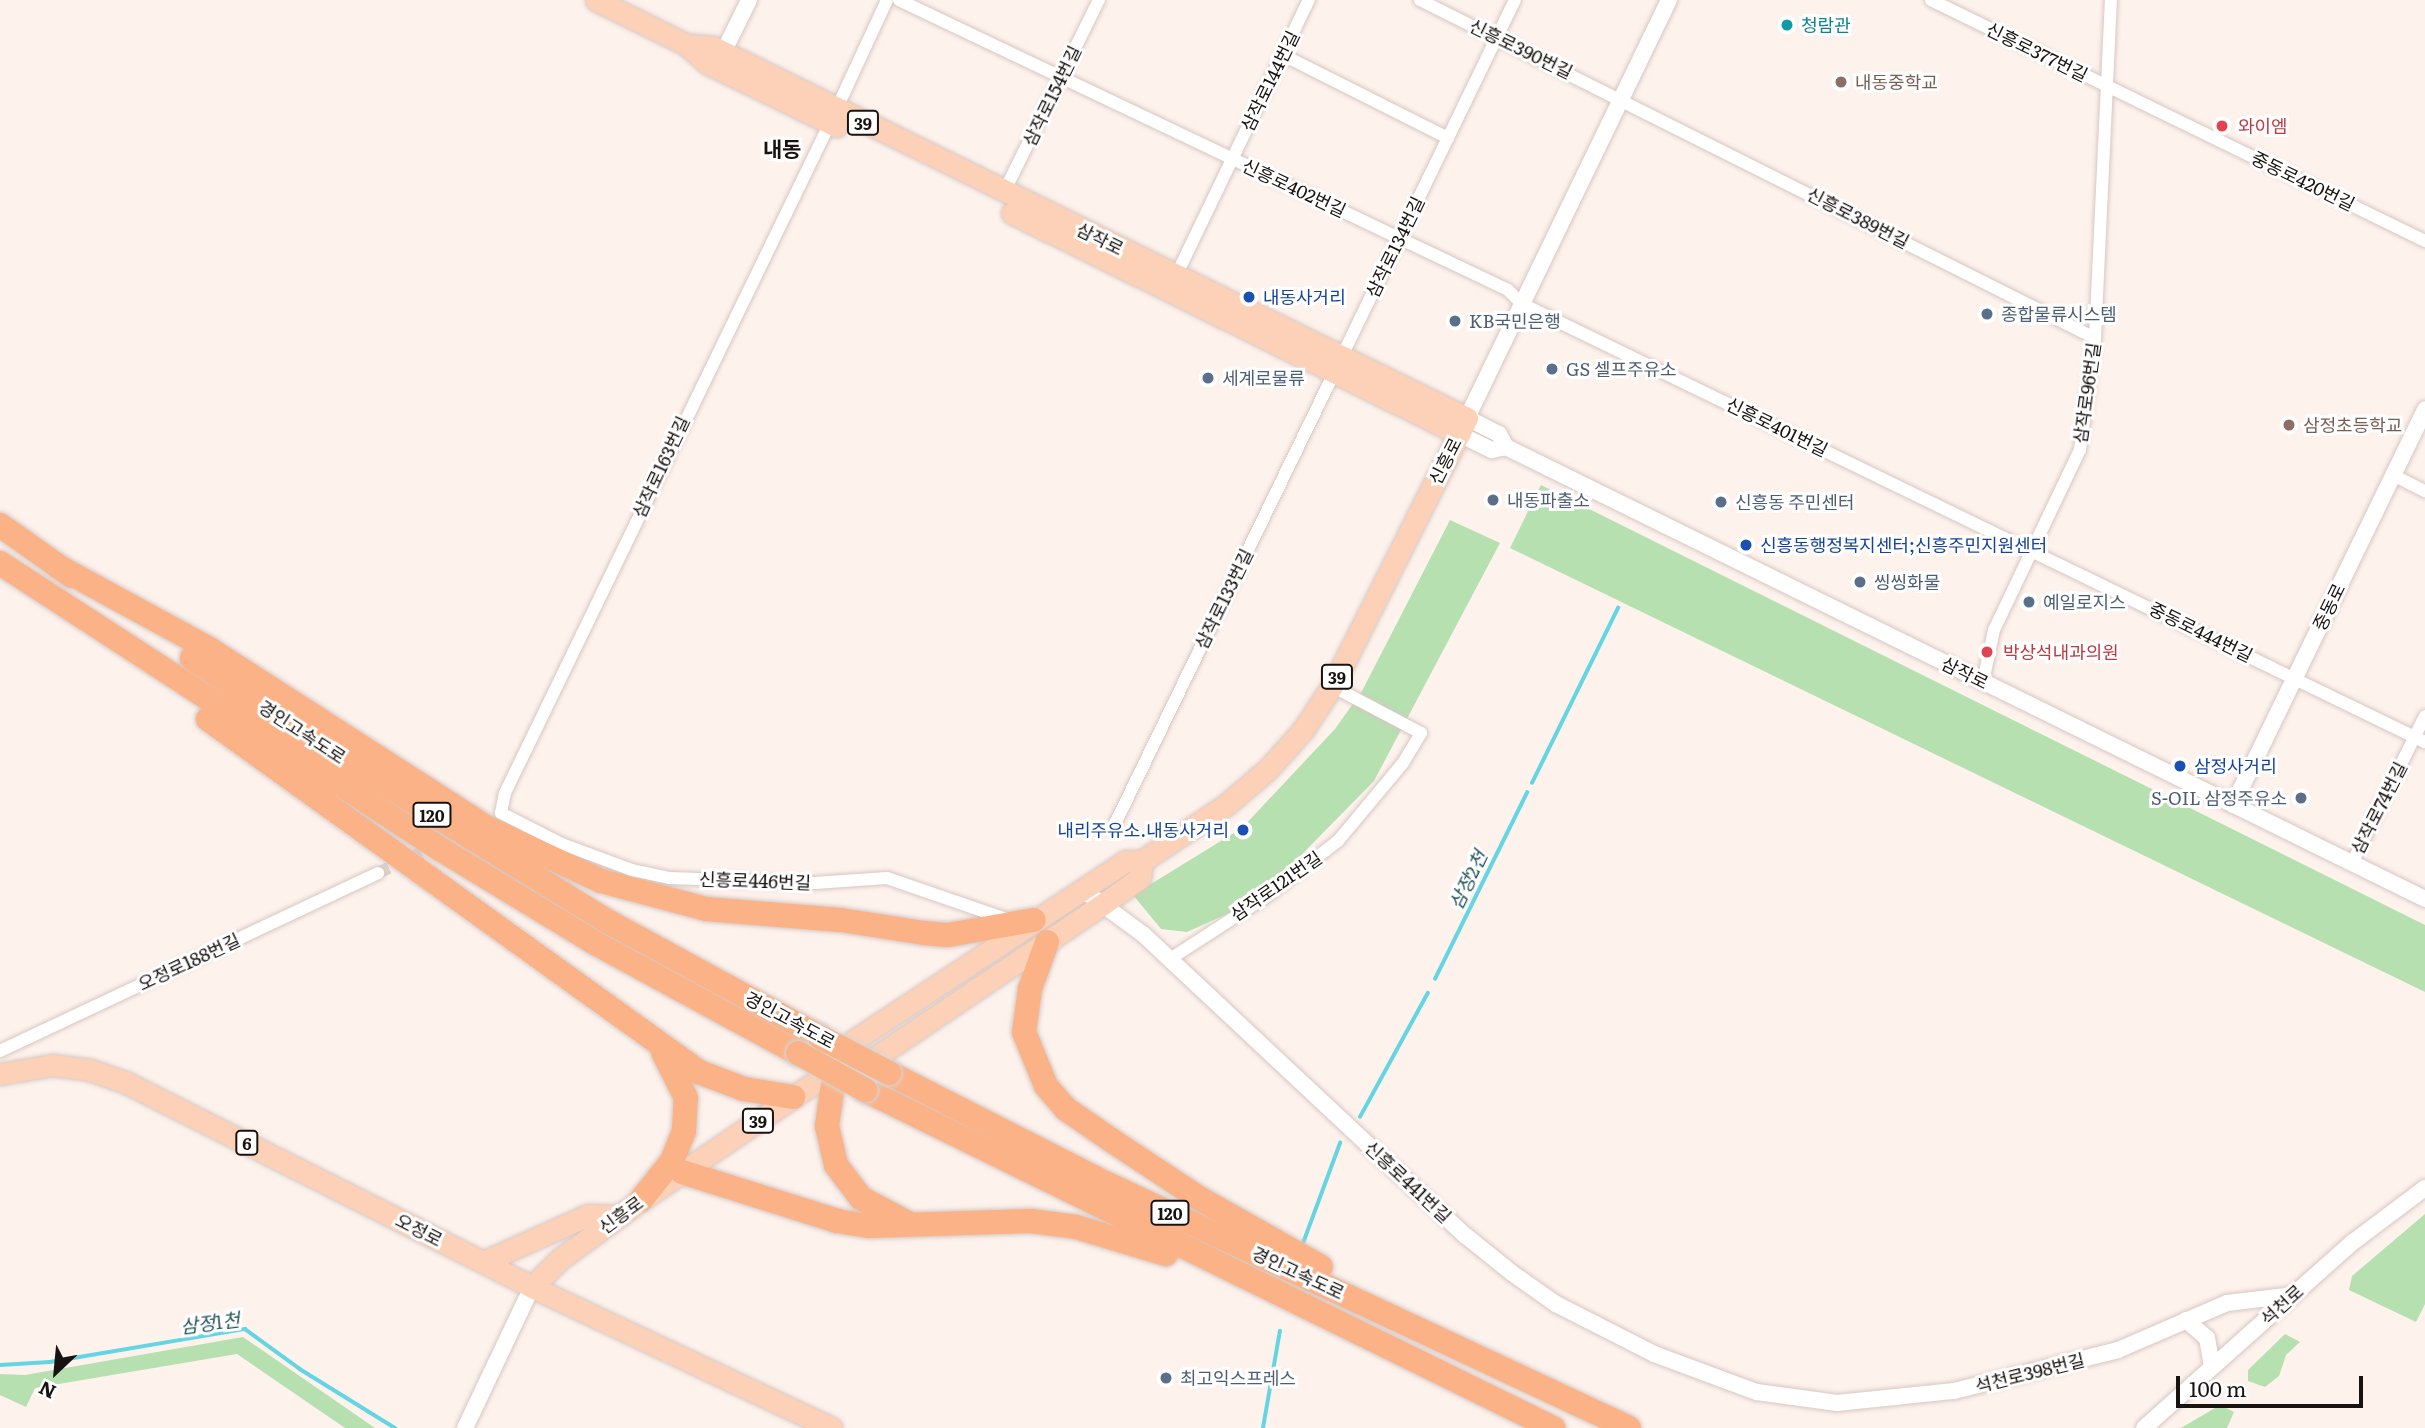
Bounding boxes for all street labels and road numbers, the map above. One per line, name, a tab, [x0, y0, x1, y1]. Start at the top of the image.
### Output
street label: 신흥로390번길	[1466, 15, 1576, 83]
street label: 신흥로377번길	[1983, 18, 2091, 86]
street label: 삼작로144번길	[1236, 27, 1304, 135]
street label: 삼작로154번길	[1018, 42, 1086, 150]
road number: 39	[846, 111, 880, 136]
street label: 중동로420번길	[2248, 147, 2358, 215]
street label: 신흥로402번길	[1239, 155, 1349, 221]
street label: 신흥로389번길	[1803, 183, 1913, 253]
street label: 삼작로134번길	[1361, 193, 1429, 301]
street label: 삼작로	[1073, 218, 1127, 260]
street label: 삼작로96번길	[2069, 341, 2105, 445]
street label: 신흥로401번길	[1723, 393, 1831, 461]
street label: 삼작로163번길	[628, 413, 694, 521]
street label: 신흥로	[1424, 434, 1466, 488]
street label: 삼작로133번길	[1190, 545, 1258, 653]
street label: 중동로	[2308, 580, 2350, 634]
street label: 중동로444번길	[2146, 598, 2256, 666]
street label: 삼작로	[1938, 652, 1992, 694]
road number: 39	[1320, 664, 1354, 690]
street label: 경인고속도로	[254, 696, 350, 768]
street label: 삼작로74번길	[2347, 758, 2411, 858]
road number: 120	[411, 802, 453, 828]
street label: 삼작로121번길	[1226, 847, 1326, 925]
street label: 신흥로446번길	[699, 868, 811, 894]
street label: 오정로188번길	[135, 929, 243, 995]
street label: 경인고속도로	[741, 987, 839, 1053]
road number: 39	[740, 1108, 776, 1134]
road number: 6	[235, 1130, 259, 1156]
street label: 신흥로441번길	[1360, 1137, 1456, 1227]
street label: 신흥로	[595, 1192, 647, 1238]
road number: 120	[1149, 1200, 1191, 1226]
street label: 오정로	[392, 1209, 446, 1251]
street label: 경인고속도로	[1248, 1242, 1348, 1304]
street label: 석천로	[2256, 1280, 2308, 1330]
street label: 석천로398번길	[1973, 1349, 2087, 1397]

